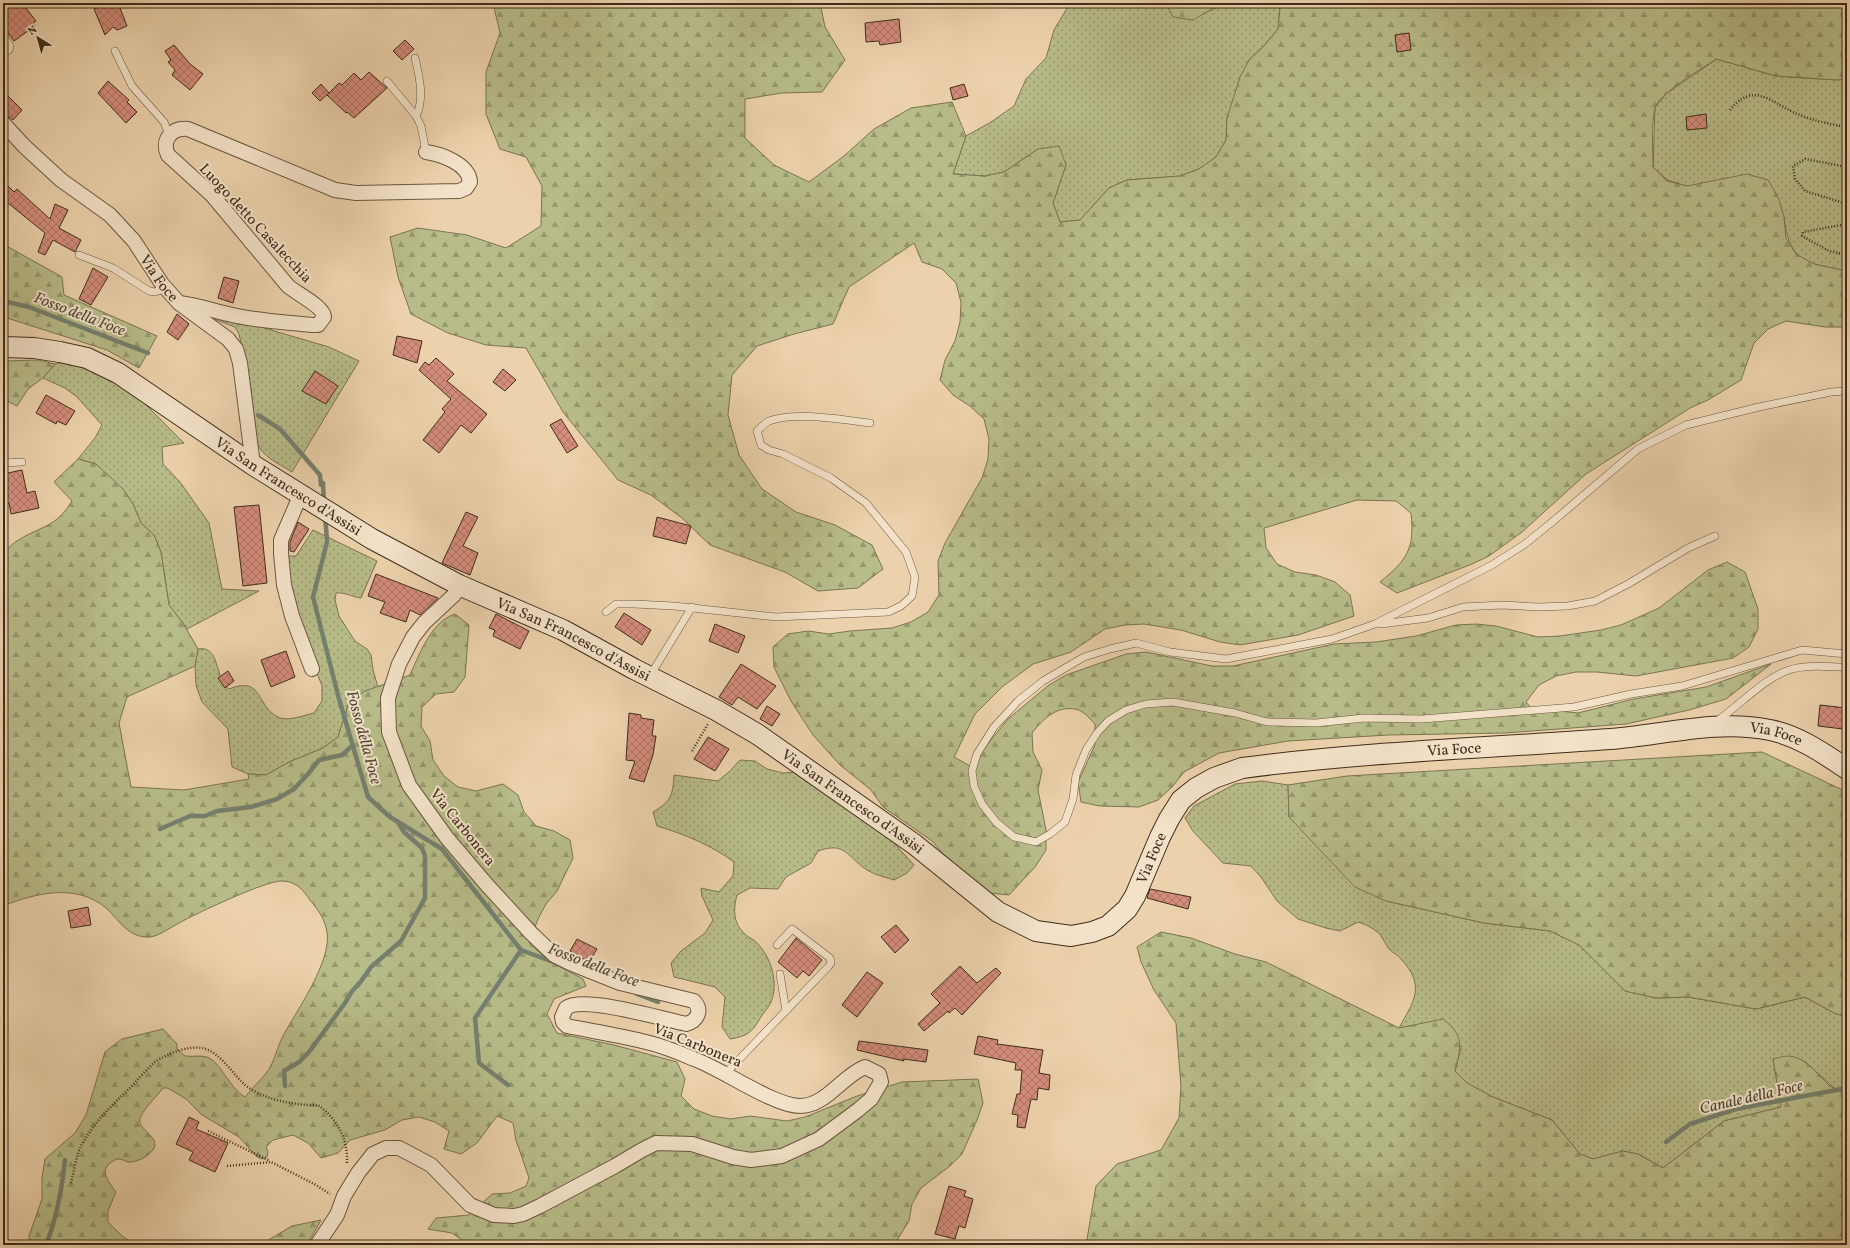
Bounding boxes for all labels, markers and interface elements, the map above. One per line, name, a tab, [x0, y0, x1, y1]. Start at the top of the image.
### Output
north arrow	[18, 18, 58, 58]
text: N	[25, 23, 41, 40]
street label: Luogo detto Casalecchia	[194, 159, 316, 289]
street label: Via Foce	[134, 251, 183, 307]
water label: Fosso della Foce	[30, 287, 128, 342]
street label: Via San Francesco d'Assisi	[210, 433, 365, 542]
street label: Via San Francesco d'Assisi	[493, 593, 653, 687]
water label: Fosso della Foce	[340, 688, 386, 787]
street label: Via Foce	[1749, 718, 1806, 752]
street label: Via Foce	[1427, 738, 1482, 763]
street label: Via San Francesco d'Assisi	[777, 745, 928, 860]
street label: Via Carbonera	[424, 785, 500, 871]
street label: Via Foce	[1132, 829, 1173, 888]
water label: Fosso della Foce	[544, 938, 642, 993]
street label: Via Carbonera	[650, 1019, 745, 1074]
water label: Canale della Foce	[1698, 1075, 1805, 1121]

